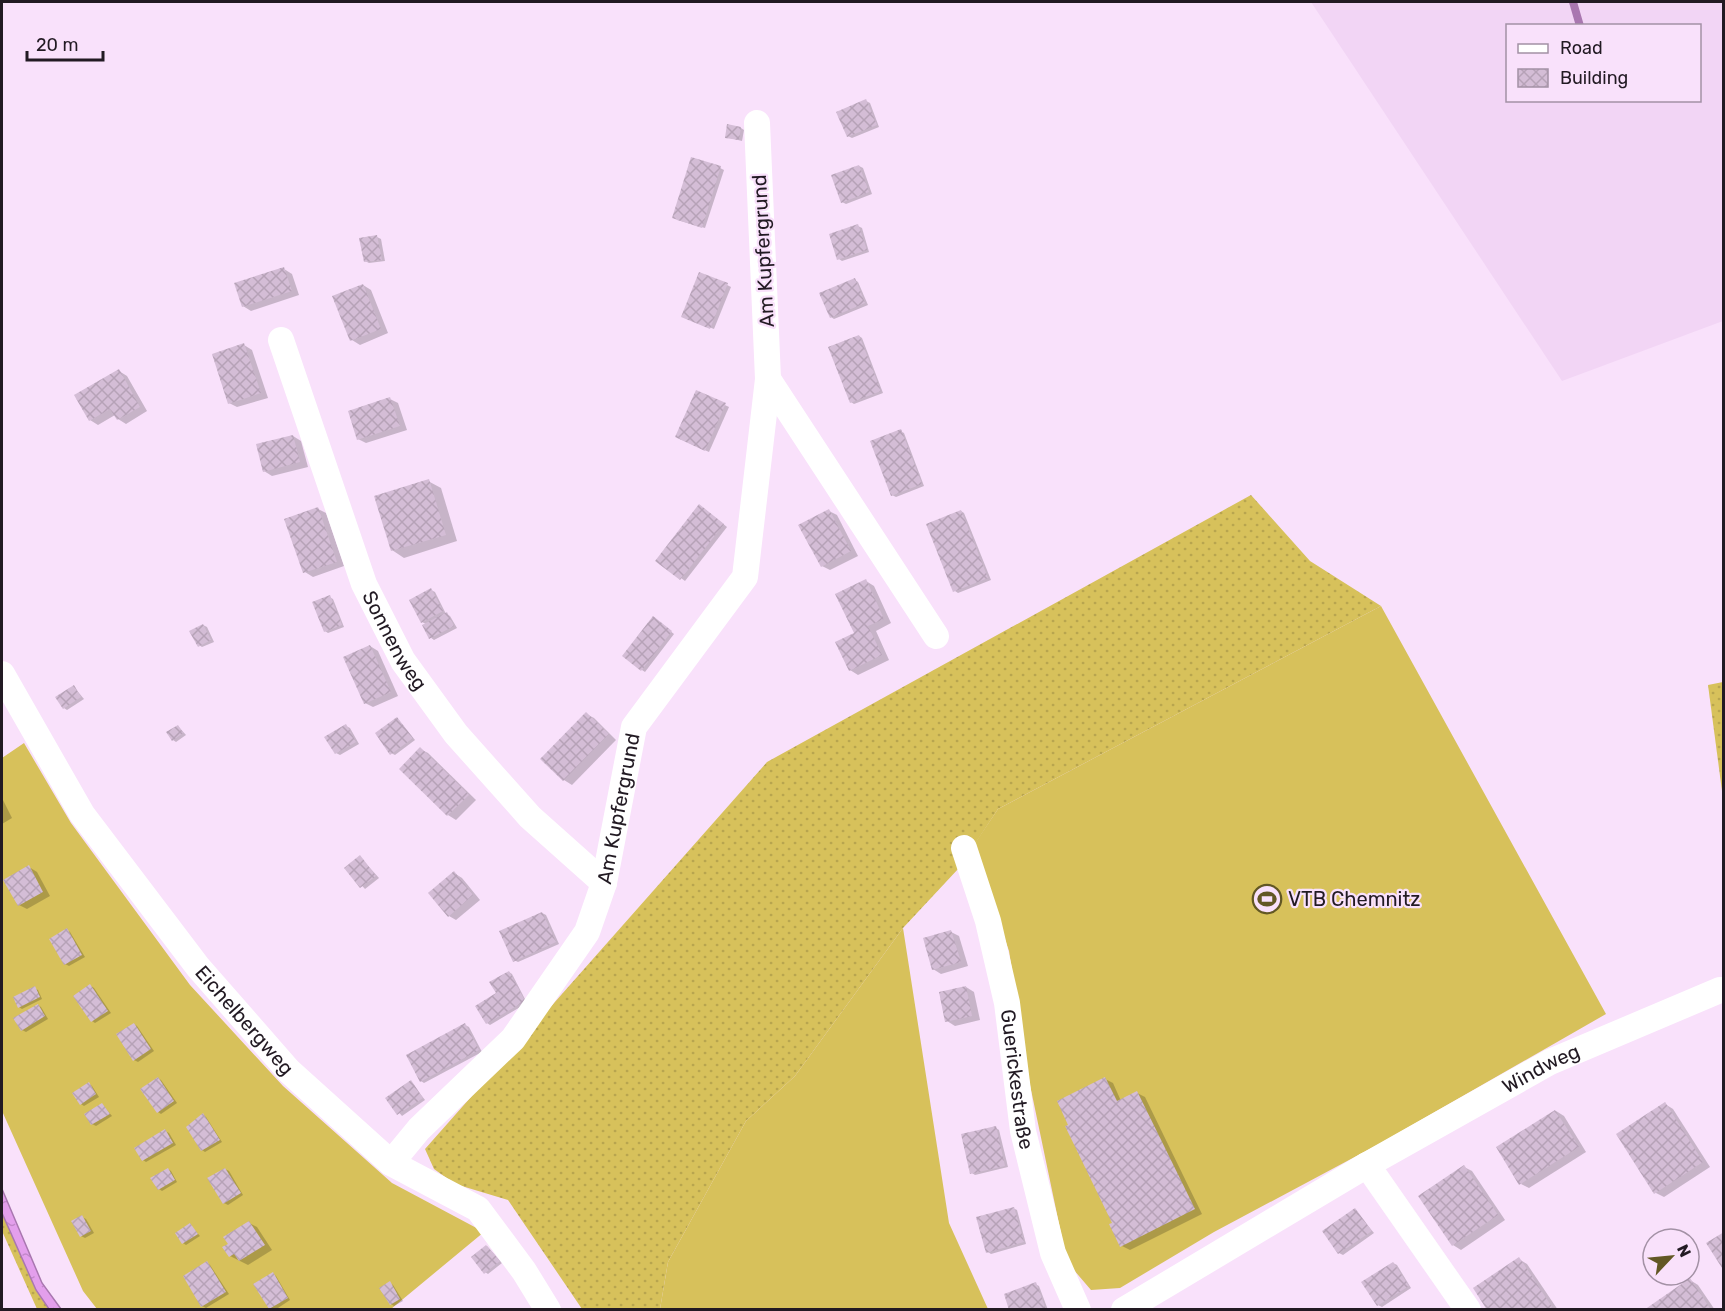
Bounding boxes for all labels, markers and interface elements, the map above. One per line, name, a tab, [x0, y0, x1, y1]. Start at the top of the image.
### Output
scale bar	[27, 24, 104, 62]
legend	[1506, 24, 1701, 102]
text: 20 m	[36, 34, 78, 56]
text: Road	[1560, 37, 1603, 59]
text: Building	[1560, 67, 1628, 89]
street label: Am Kupfergrund	[747, 174, 779, 328]
street label: Sonnenweg	[357, 587, 432, 695]
street label: Am Kupfergrund	[592, 731, 645, 886]
sports icon: VTB Chemnitz	[1251, 883, 1283, 915]
place label: VTB Chemnitz	[1288, 887, 1420, 911]
street label: Eichelbergweg	[190, 961, 299, 1080]
street label: Guerickestraße	[996, 1008, 1039, 1152]
street label: Windweg	[1498, 1039, 1583, 1098]
north arrow	[1641, 1227, 1701, 1287]
text: N	[1673, 1241, 1695, 1260]

